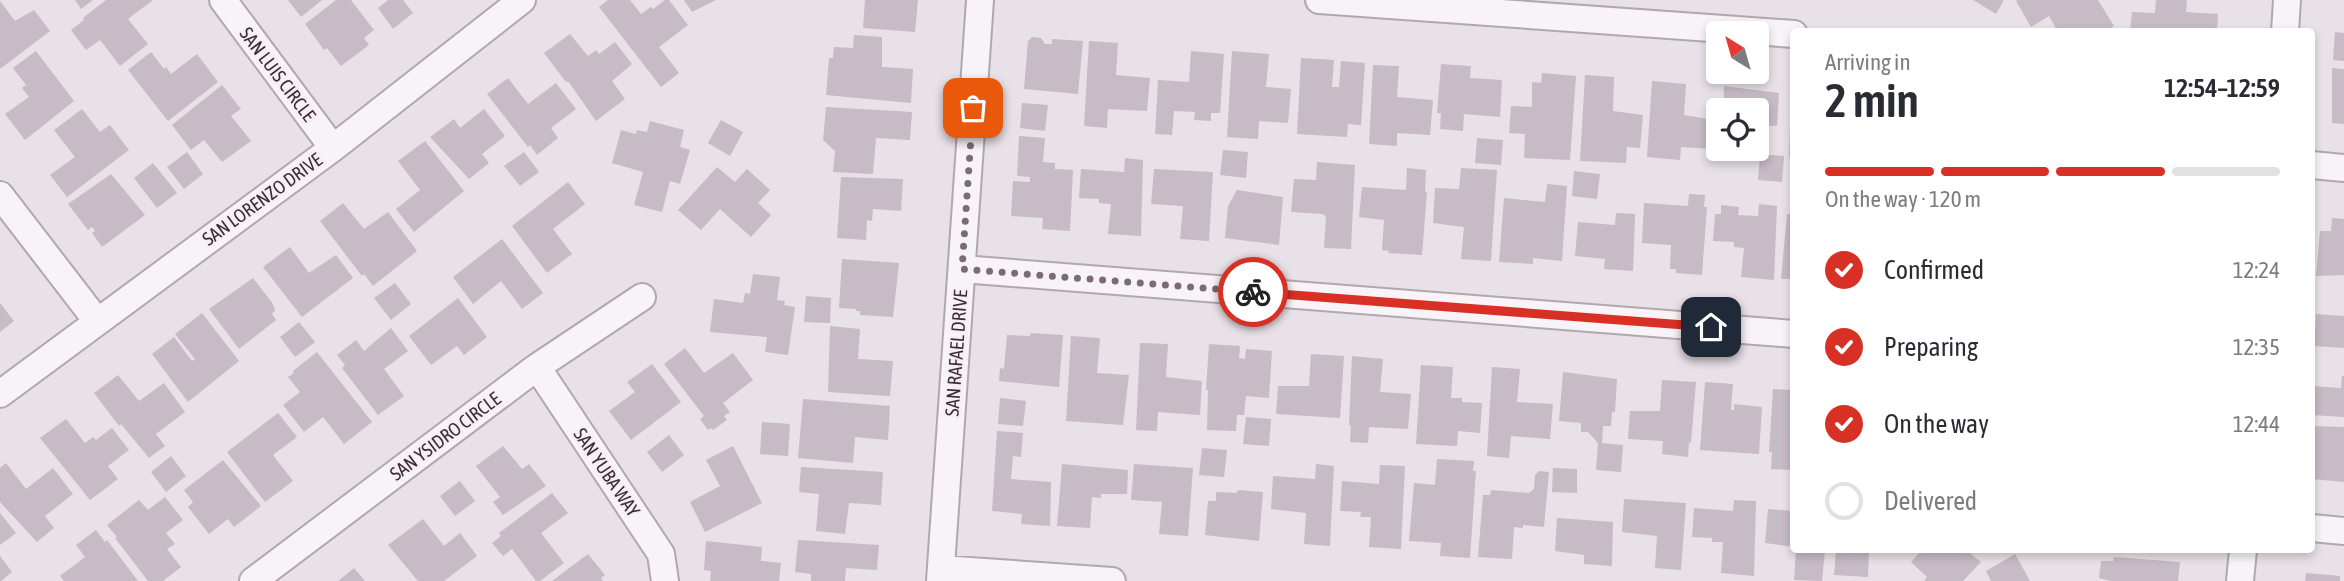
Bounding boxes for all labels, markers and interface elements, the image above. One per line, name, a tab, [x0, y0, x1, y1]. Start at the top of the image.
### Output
north arrow	[1706, 21, 1769, 84]
map controls	[1706, 21, 1769, 161]
street label: SAN LUIS CIRCLE	[236, 23, 320, 125]
text: Arriving in	[1825, 49, 1911, 75]
text: 12:54–12:59	[2164, 73, 2280, 103]
text: 2 min	[1825, 74, 1919, 127]
pin	[943, 78, 1003, 138]
icon: bag	[954, 89, 992, 127]
button: locate	[1706, 98, 1769, 161]
street label: SAN LORENZO DRIVE	[198, 148, 326, 250]
text: On the way · 120 m	[1825, 186, 1981, 212]
icon: check	[1825, 251, 1863, 289]
text: Confirmed	[1884, 255, 1984, 285]
courier	[1218, 257, 1288, 327]
text: 12:24	[2233, 257, 2280, 283]
icon: bike	[1234, 273, 1272, 311]
street label: SAN RAFAEL DRIVE	[941, 289, 971, 417]
pin	[1681, 297, 1741, 357]
icon: home	[1692, 308, 1730, 346]
icon: check	[1825, 328, 1863, 366]
text: Preparing	[1884, 332, 1978, 362]
text: 12:35	[2233, 334, 2280, 360]
street label: SAN YSIDRO CIRCLE	[385, 387, 505, 485]
icon: check	[1825, 405, 1863, 443]
text: On the way	[1884, 409, 1989, 439]
text: 12:44	[2233, 411, 2280, 437]
street label: SAN YUBA WAY	[569, 424, 645, 521]
text: Delivered	[1884, 486, 1977, 516]

